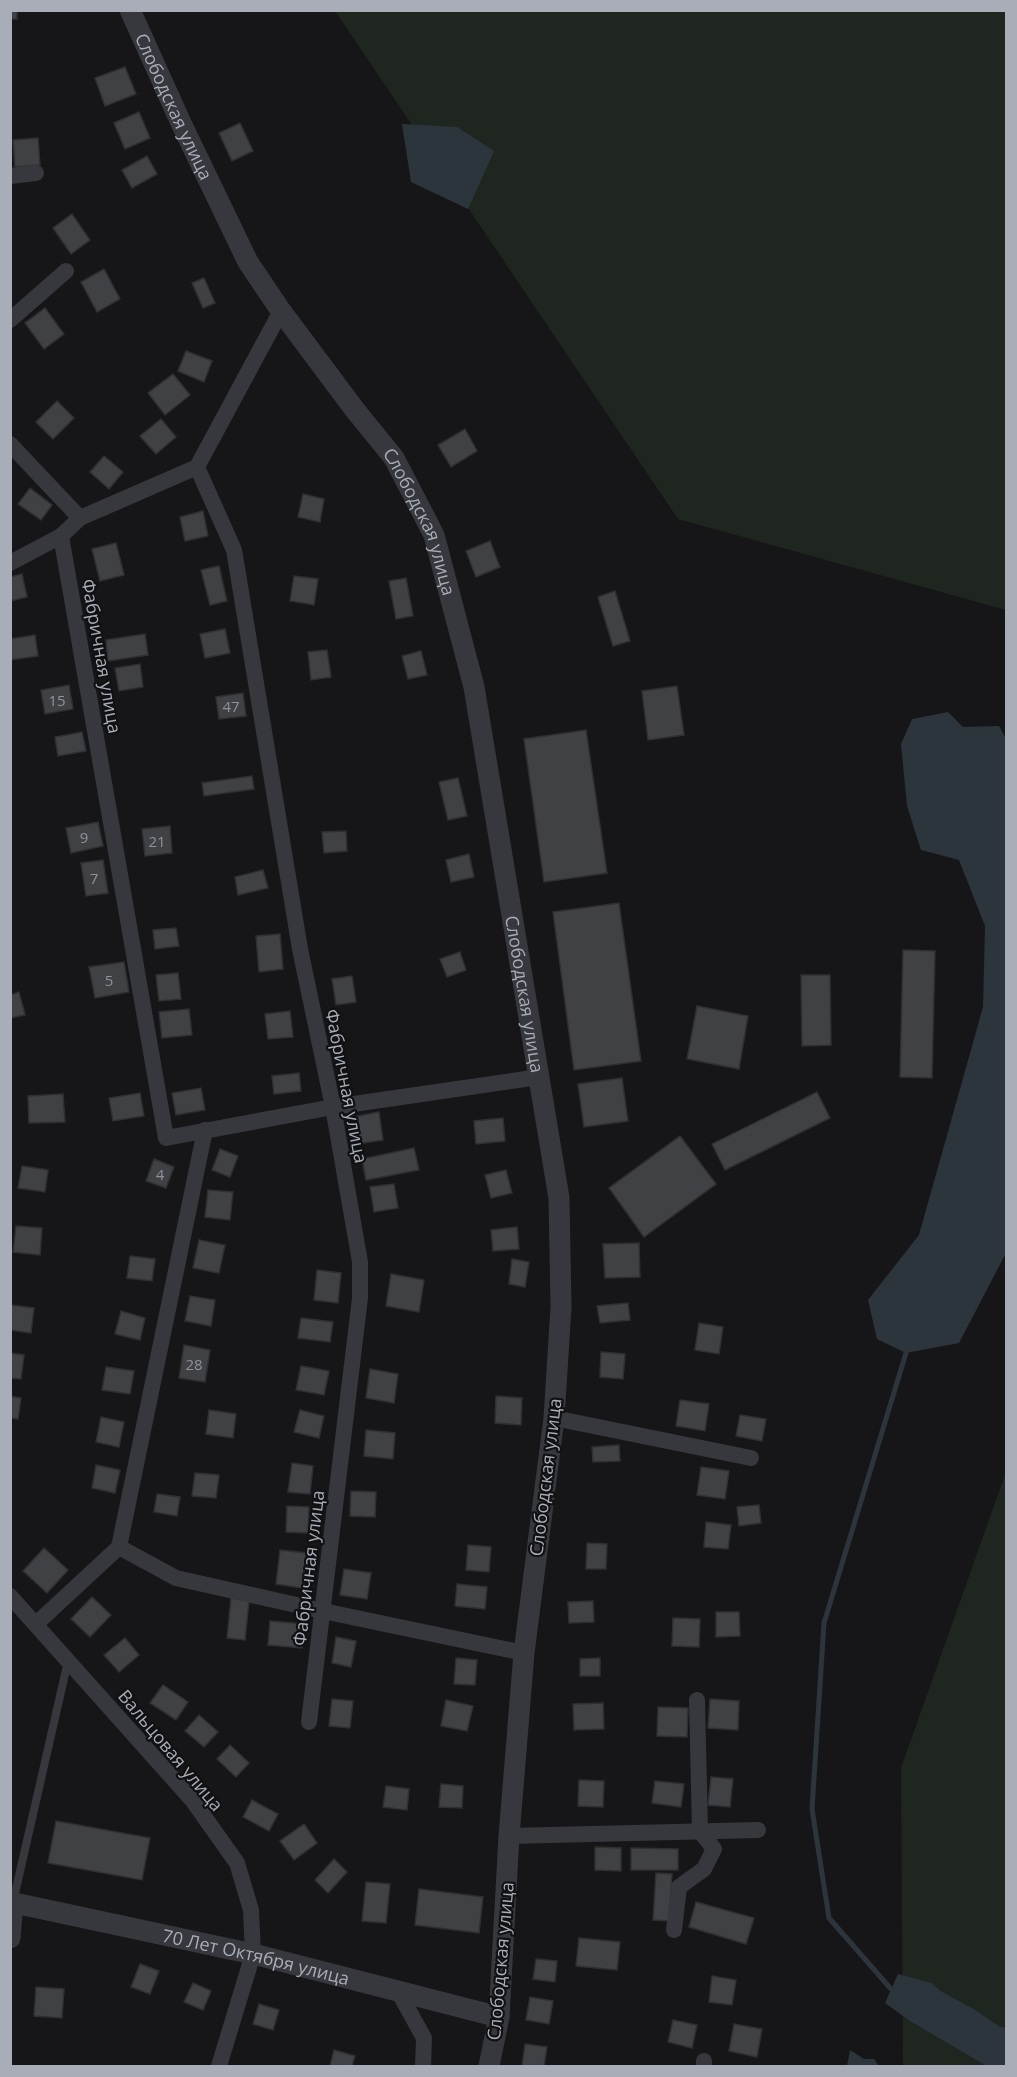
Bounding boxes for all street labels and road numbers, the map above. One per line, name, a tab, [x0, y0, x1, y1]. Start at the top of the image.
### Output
street label: Слободская улица	[130, 29, 219, 184]
street label: Слободская улица	[378, 442, 461, 598]
street label: Фабричная улица	[77, 577, 127, 735]
street label: Слободская улица	[500, 914, 550, 1074]
street label: Фабричная улица	[320, 1007, 374, 1165]
street label: Слободская улица	[523, 1397, 567, 1557]
street label: Фабричная улица	[287, 1489, 329, 1647]
street label: Вальцовая улица	[113, 1684, 229, 1816]
street label: Слободская улица	[481, 1881, 519, 2041]
street label: 70 Лет Октября улица	[160, 1923, 352, 1990]

